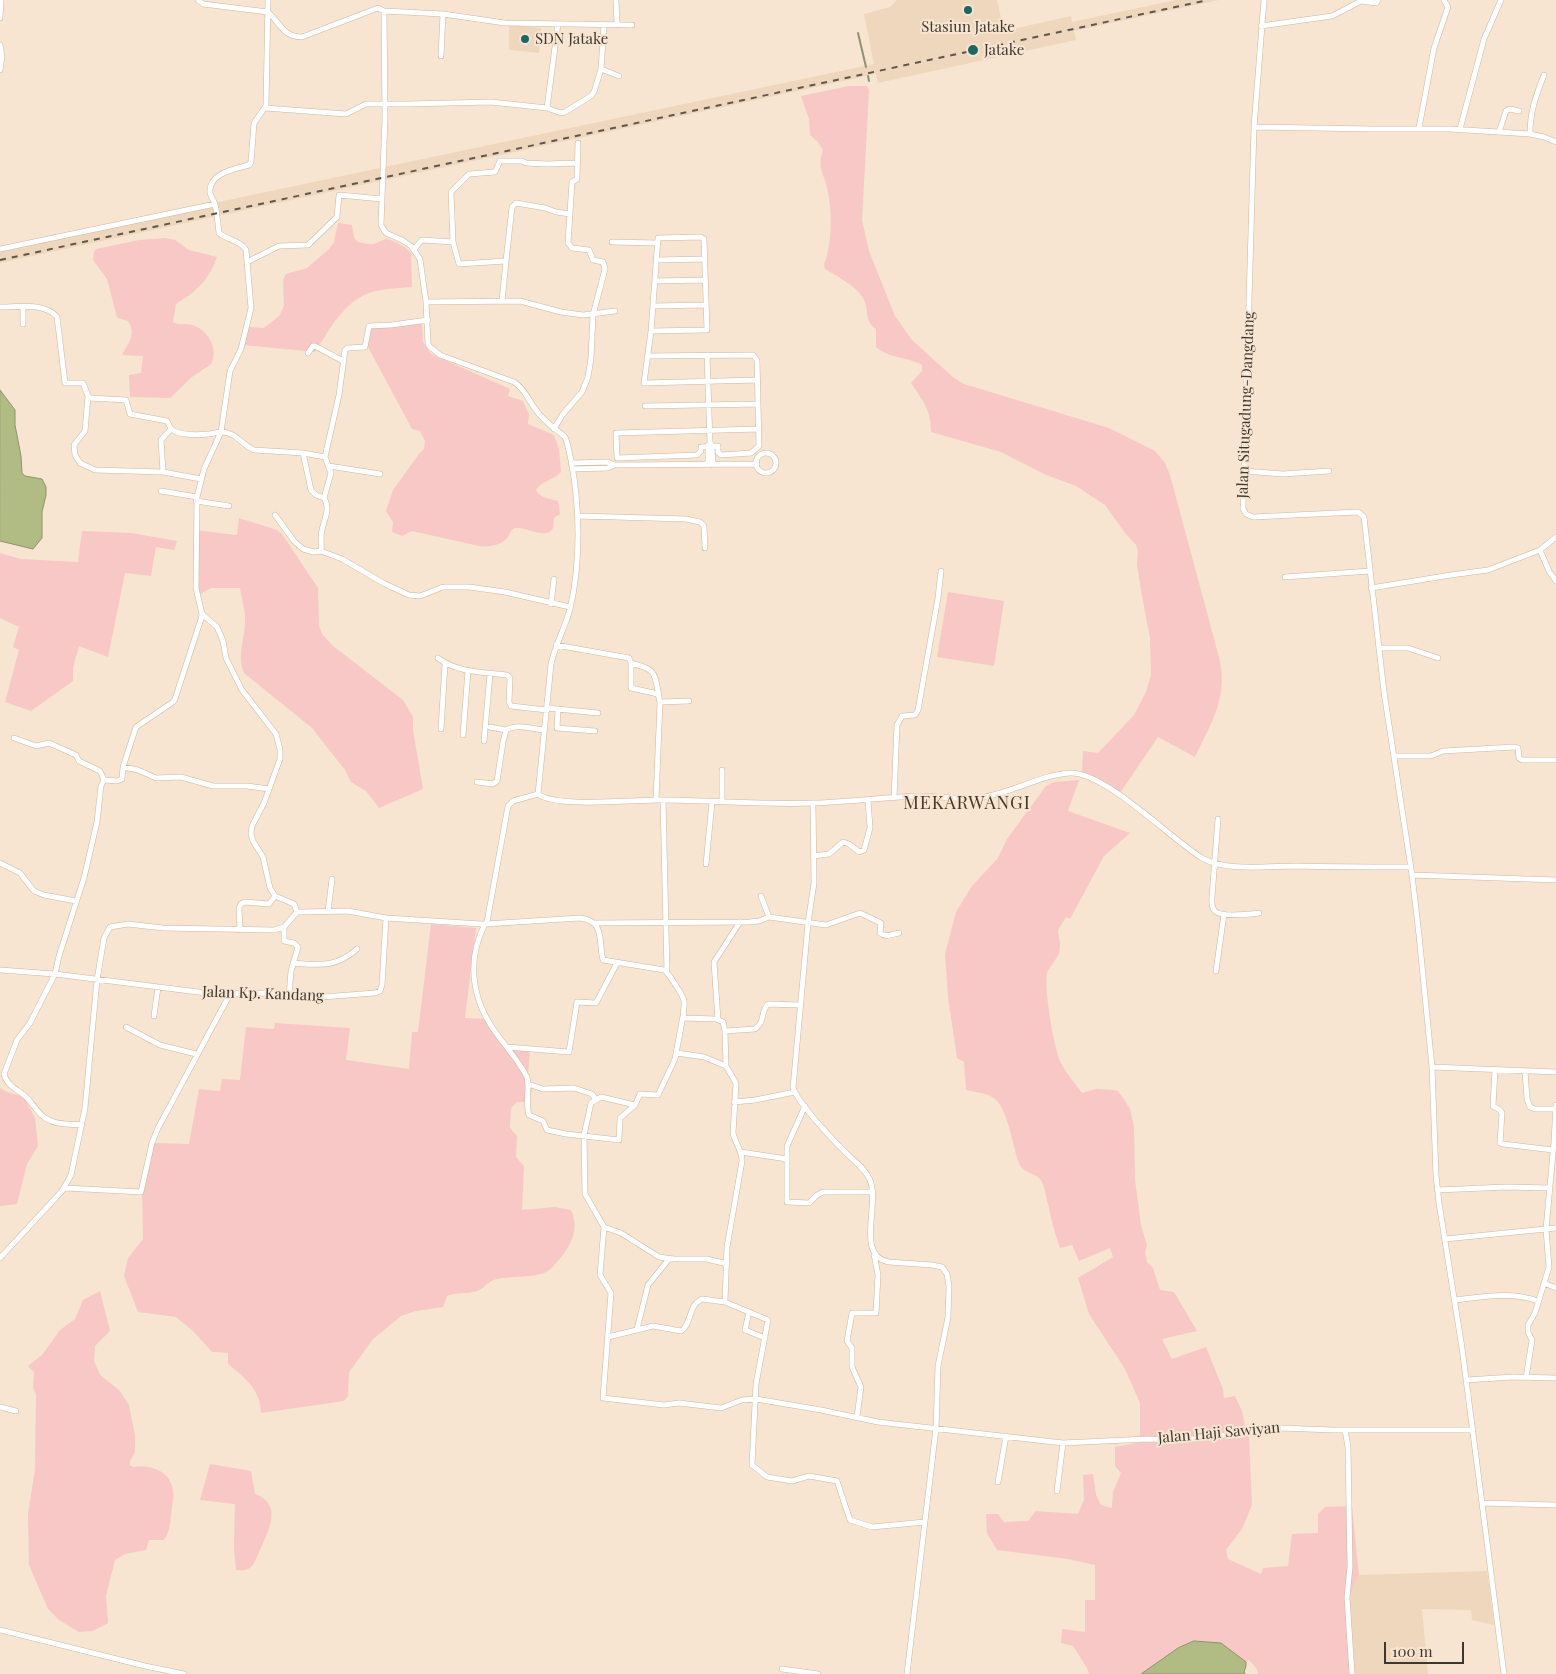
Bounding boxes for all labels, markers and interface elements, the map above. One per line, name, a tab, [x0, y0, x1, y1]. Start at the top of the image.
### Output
marker: Stasiun Jatake	[962, 4, 974, 16]
place label: Stasiun Jatake	[921, 18, 1015, 36]
place label: SDN Jatake	[535, 30, 608, 48]
marker: SDN Jatake	[519, 33, 531, 45]
place label: Jatake	[984, 41, 1024, 59]
marker: Jatake	[966, 43, 980, 57]
street label: Jalan Situgadung-Dangdang	[1234, 311, 1258, 499]
district label: MEKARWANGI	[902, 792, 1032, 814]
street label: Jalan Kp. Kandang	[202, 983, 324, 1005]
street label: Jalan Haji Sawiyan	[1157, 1419, 1281, 1447]
scale bar	[1386, 1632, 1466, 1664]
text: 100 m	[1392, 1641, 1433, 1661]

